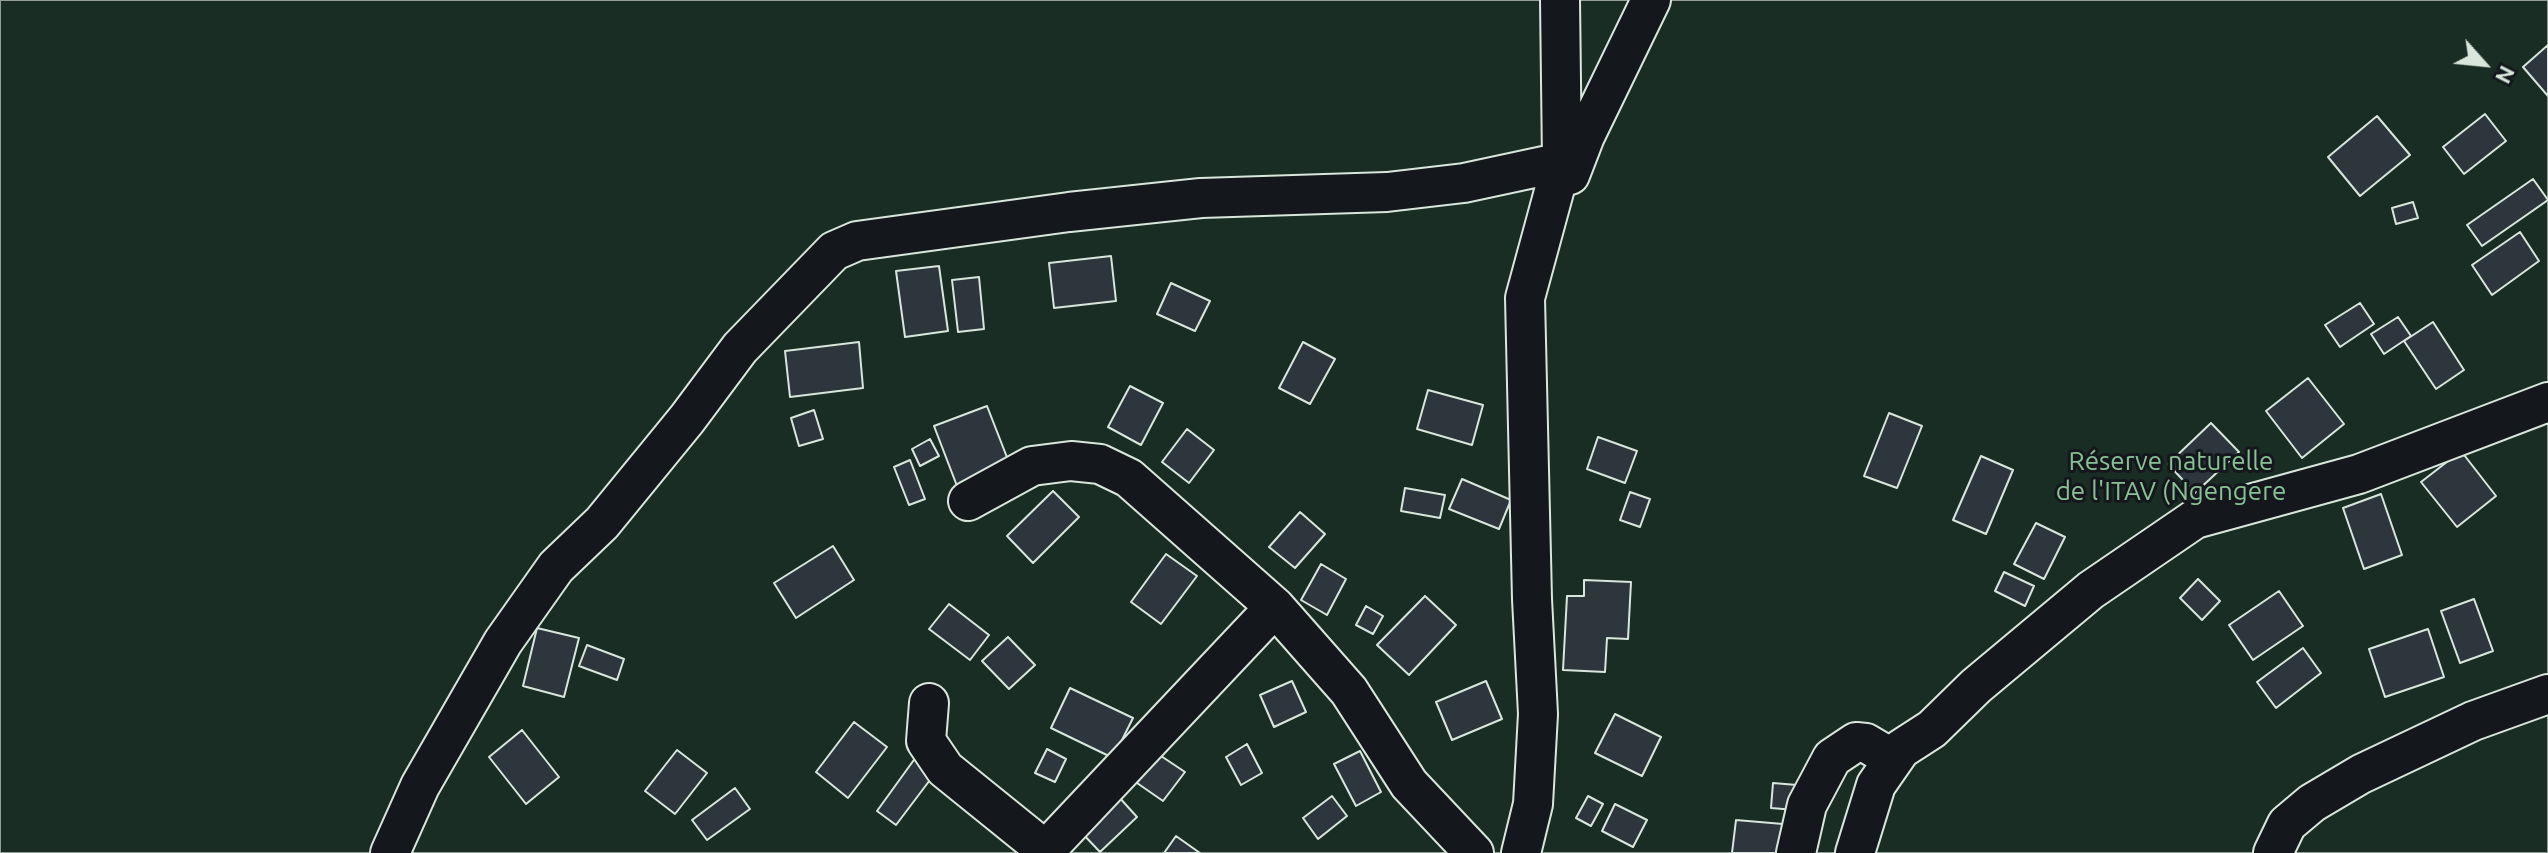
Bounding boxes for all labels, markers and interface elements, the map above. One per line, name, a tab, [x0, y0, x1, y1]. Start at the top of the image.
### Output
north arrow	[2444, 24, 2524, 104]
text: N	[2491, 62, 2521, 88]
park label: Réserve naturelle de l'ITAV (Ngengere	[2056, 445, 2286, 506]

